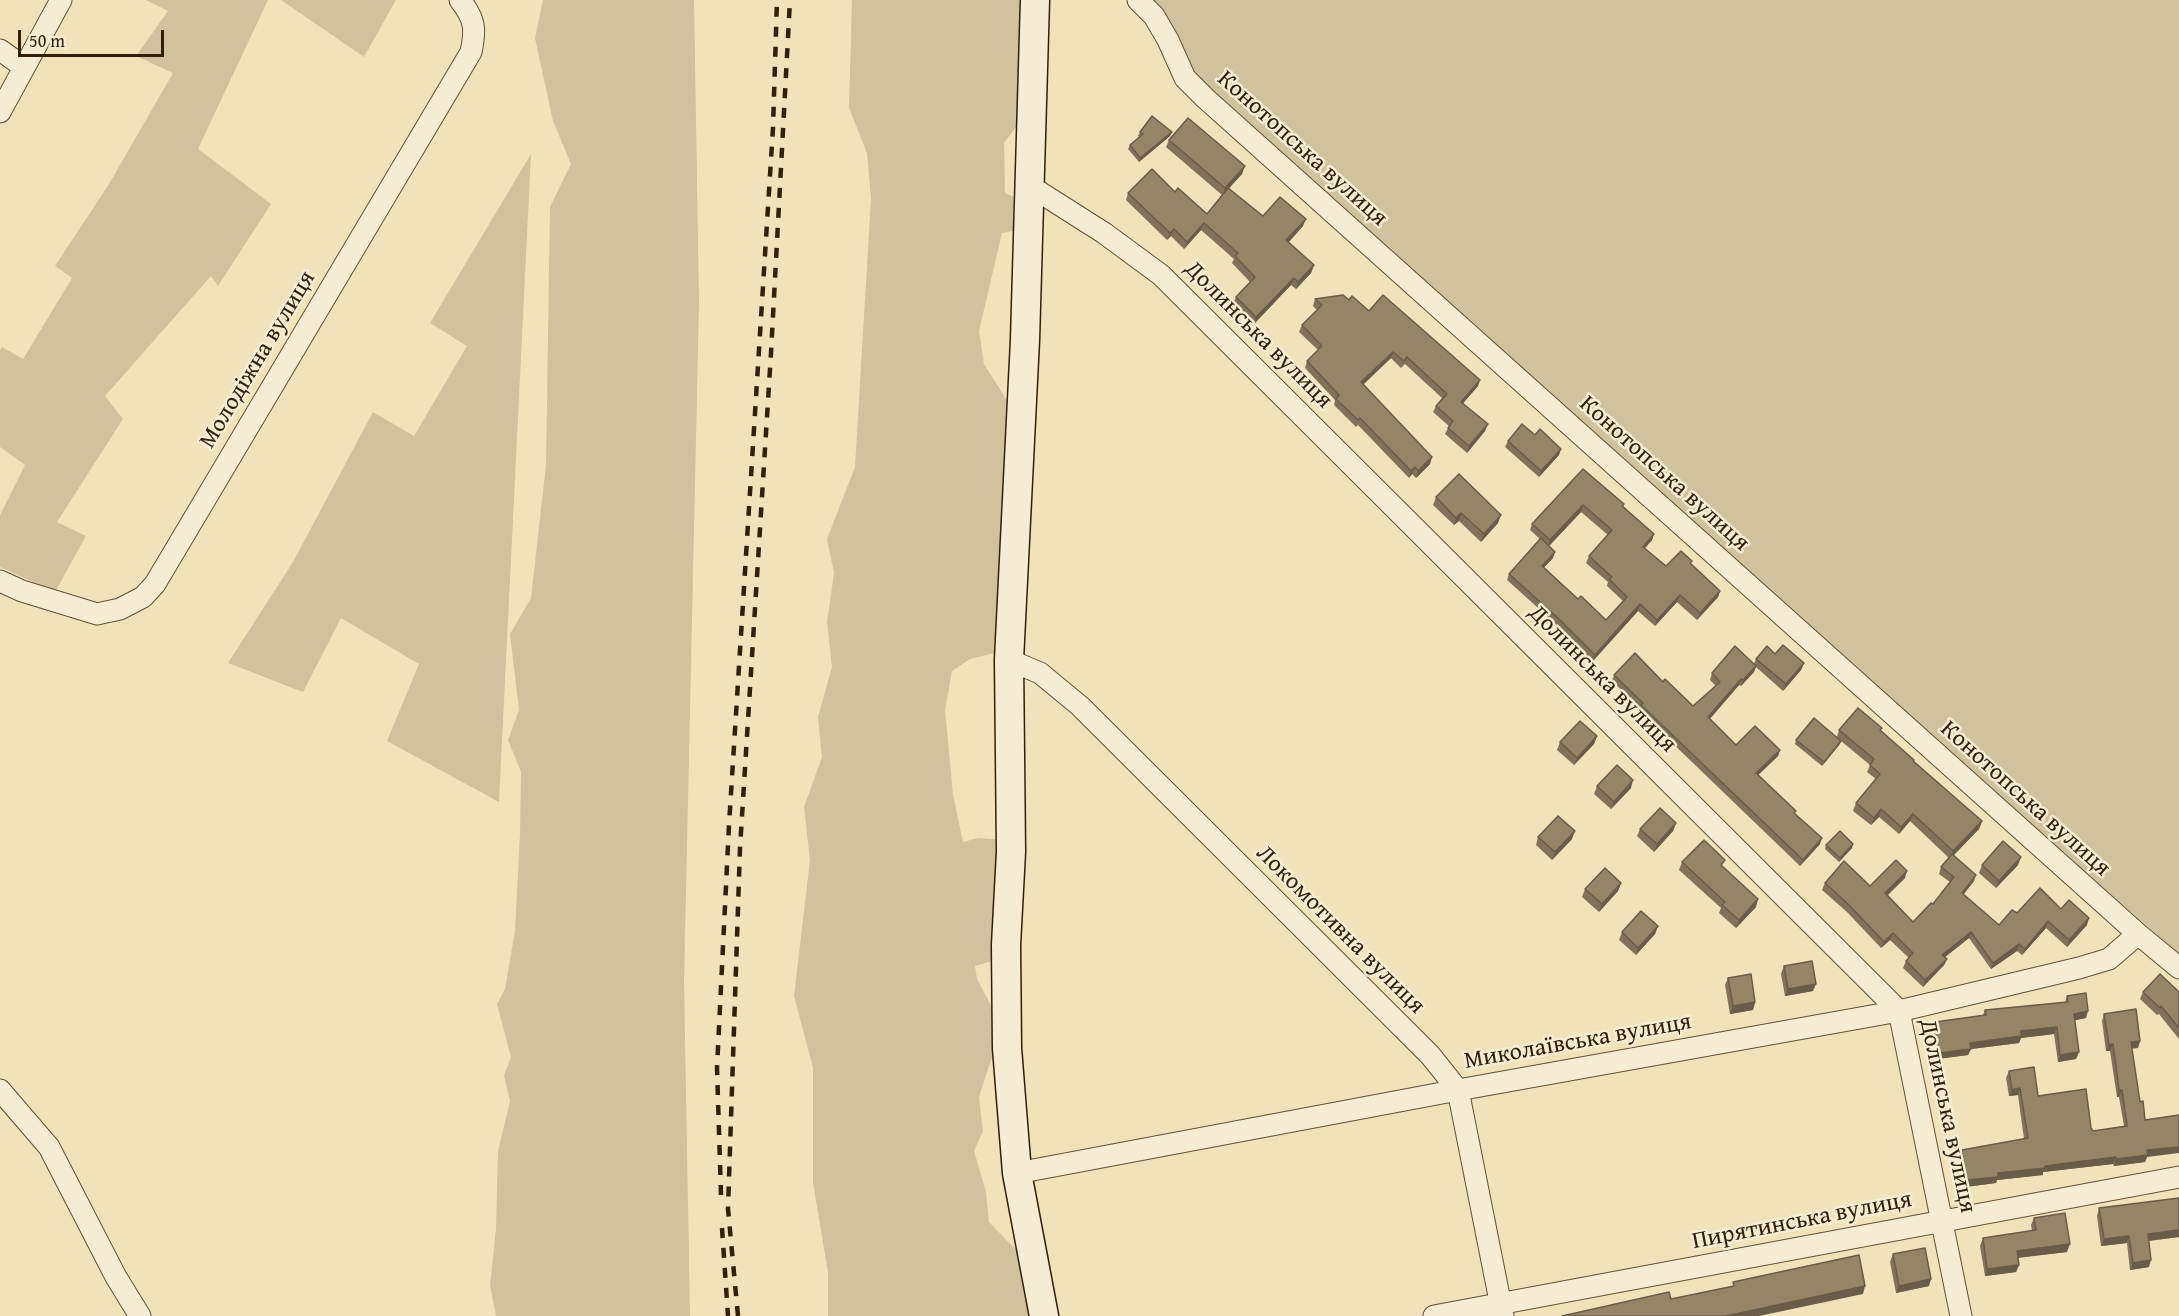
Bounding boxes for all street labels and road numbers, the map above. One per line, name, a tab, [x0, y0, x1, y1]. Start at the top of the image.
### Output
street label: Конотопська вулиця	[1211, 65, 1393, 233]
street label: Долинська вулиця	[1178, 255, 1338, 415]
street label: Молодіжна вулиця	[194, 266, 322, 454]
street label: Конотопська вулиця	[1573, 390, 1755, 558]
street label: Долинська вулиця	[1522, 599, 1682, 759]
street label: Конотопська вулиця	[1934, 715, 2116, 883]
street label: Локомотивна вулиця	[1250, 840, 1430, 1020]
street label: Миколаївська вулиця	[1462, 1008, 1694, 1076]
street label: Долинська вулиця	[1912, 1016, 1982, 1216]
street label: Пирятинська вулиця	[1690, 1186, 1914, 1256]

